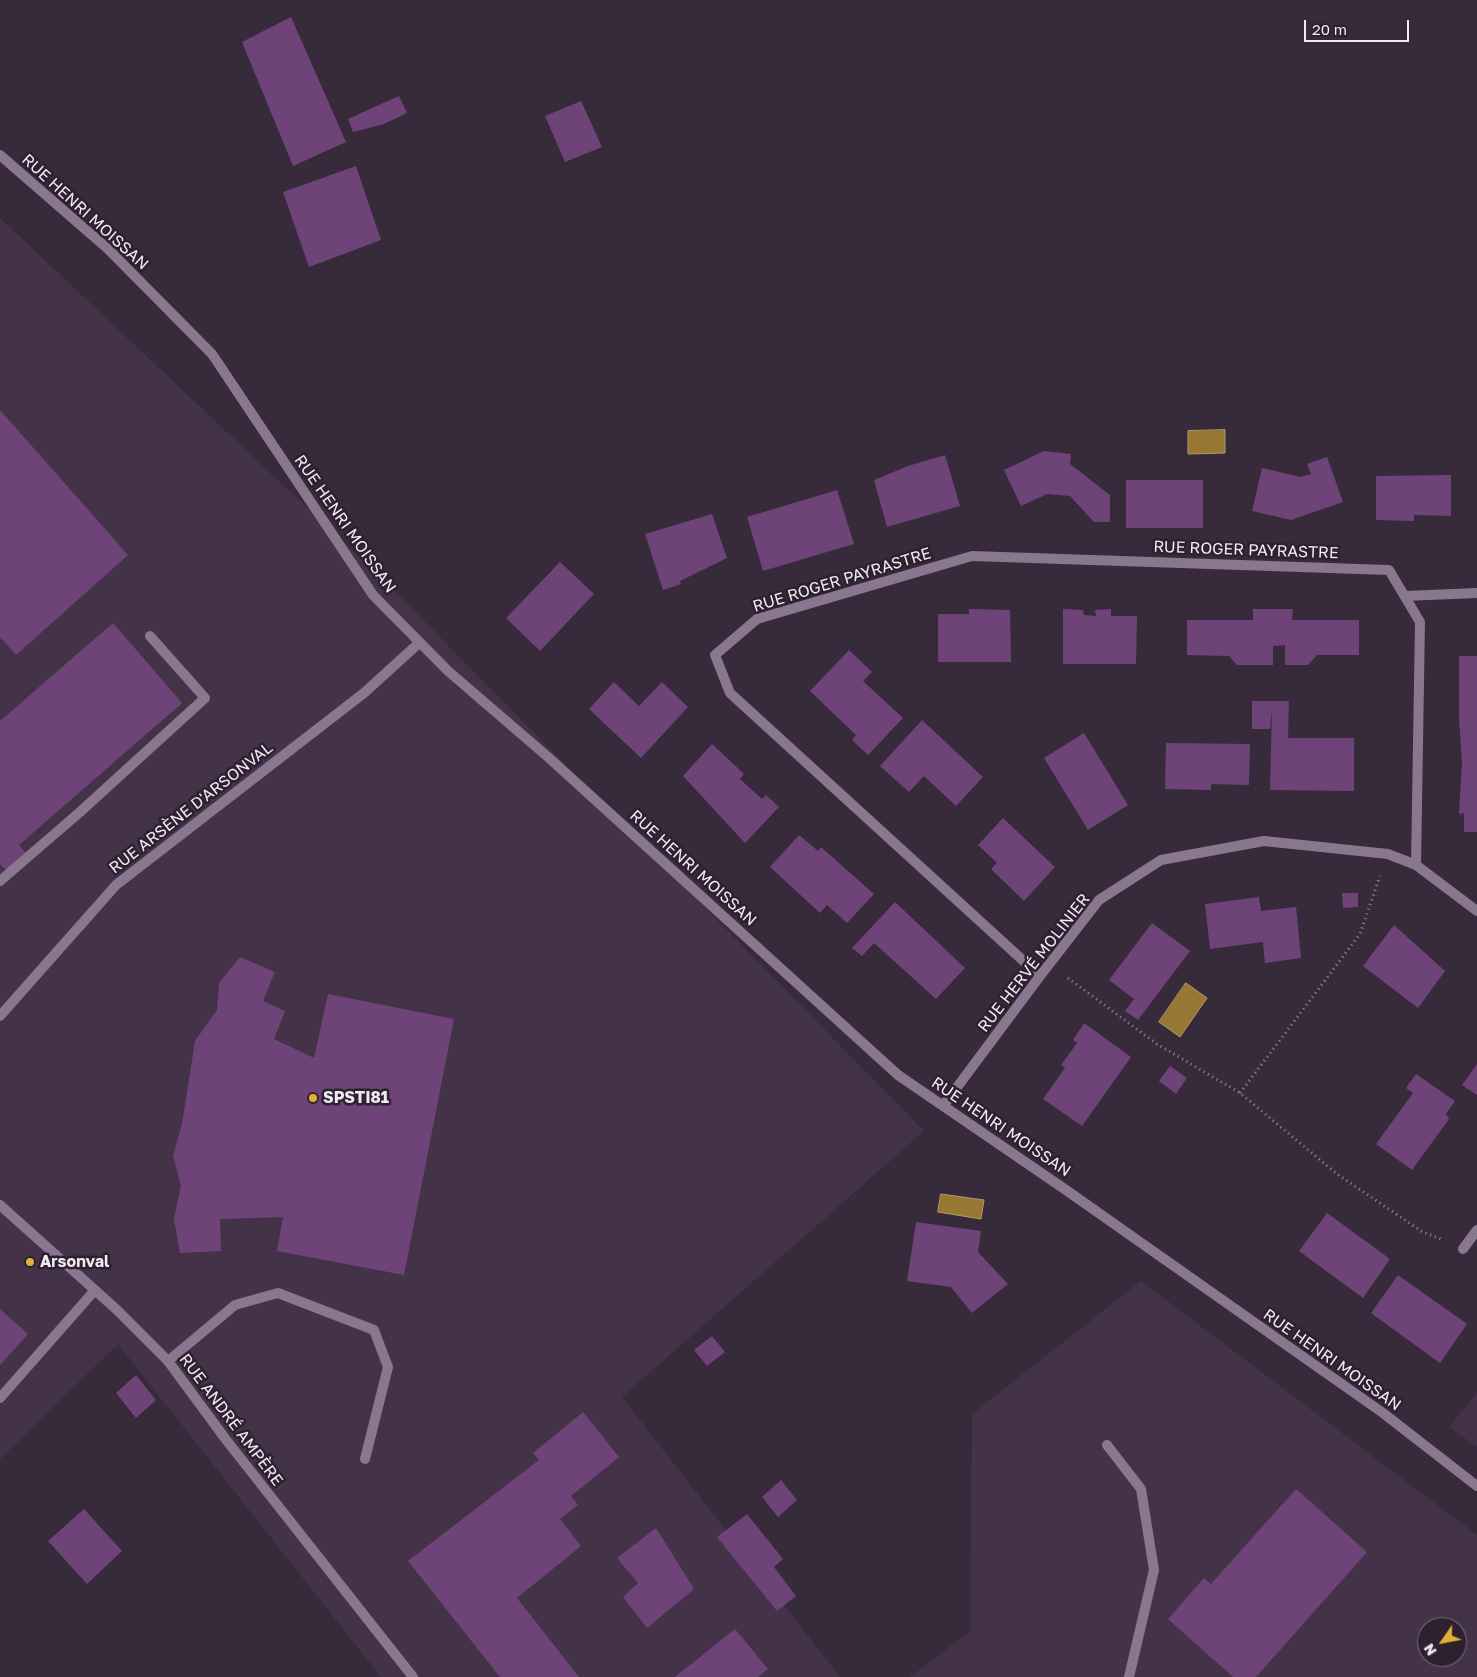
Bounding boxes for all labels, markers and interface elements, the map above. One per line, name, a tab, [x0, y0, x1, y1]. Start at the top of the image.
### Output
scale bar	[1307, 10, 1412, 42]
text: 20 m	[1312, 20, 1347, 38]
street label: RUE HENRI MOISSAN	[18, 150, 152, 274]
street label: RUE HENRI MOISSAN	[290, 451, 400, 597]
street label: RUE ROGER PAYRASTRE	[1153, 537, 1339, 563]
street label: RUE ROGER PAYRASTRE	[751, 544, 933, 616]
street label: RUE ARSÈNE D'ARSONVAL	[105, 738, 277, 878]
street label: RUE HENRI MOISSAN	[626, 806, 760, 930]
street label: RUE HERVÉ MOLINIER	[974, 890, 1094, 1036]
street label: RUE HENRI MOISSAN	[928, 1073, 1074, 1181]
place label: SPSTI81	[323, 1088, 389, 1108]
marker: SPSTI81	[307, 1092, 319, 1104]
place label: Arsonval	[40, 1252, 109, 1272]
marker: Arsonval	[24, 1256, 36, 1268]
street label: RUE HENRI MOISSAN	[1259, 1305, 1405, 1415]
street label: RUE ANDRÉ AMPÈRE	[175, 1350, 287, 1490]
north arrow	[1417, 1617, 1467, 1667]
text: N	[1420, 1641, 1440, 1659]

